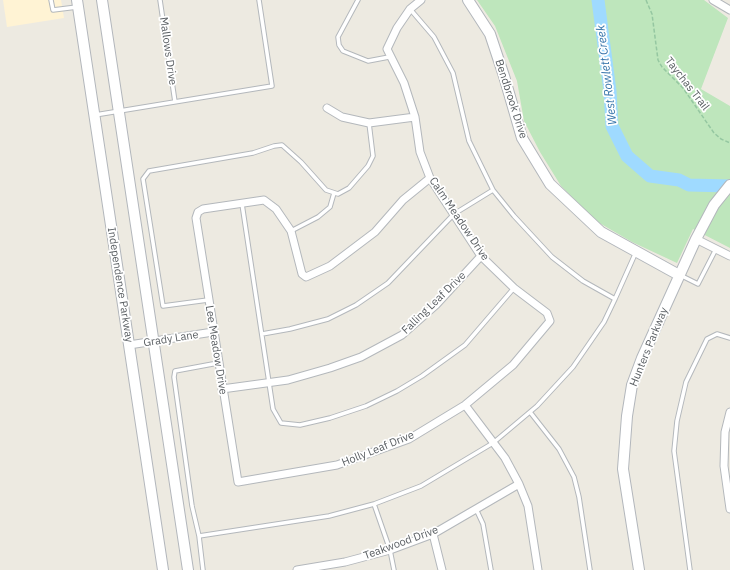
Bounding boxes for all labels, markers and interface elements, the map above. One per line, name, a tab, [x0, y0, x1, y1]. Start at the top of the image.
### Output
street label: Mallows Drive	[157, 16, 179, 86]
water label: West Rowlett Creek	[594, 24, 620, 126]
street label: Taychas Trail	[662, 55, 712, 113]
street label: Bendbrook Drive	[492, 58, 530, 140]
street label: Calm Meadow Drive	[426, 175, 492, 263]
street label: Independence Parkway	[104, 226, 136, 344]
street label: Falling Leaf Drive	[399, 269, 469, 337]
street label: Lee Meadow Drive	[202, 305, 230, 395]
street label: Hunters Parkway	[627, 306, 671, 388]
street label: Grady Lane	[142, 328, 200, 350]
street label: Holly Leaf Drive	[340, 428, 416, 470]
street label: Teakwood Drive	[362, 523, 440, 563]

